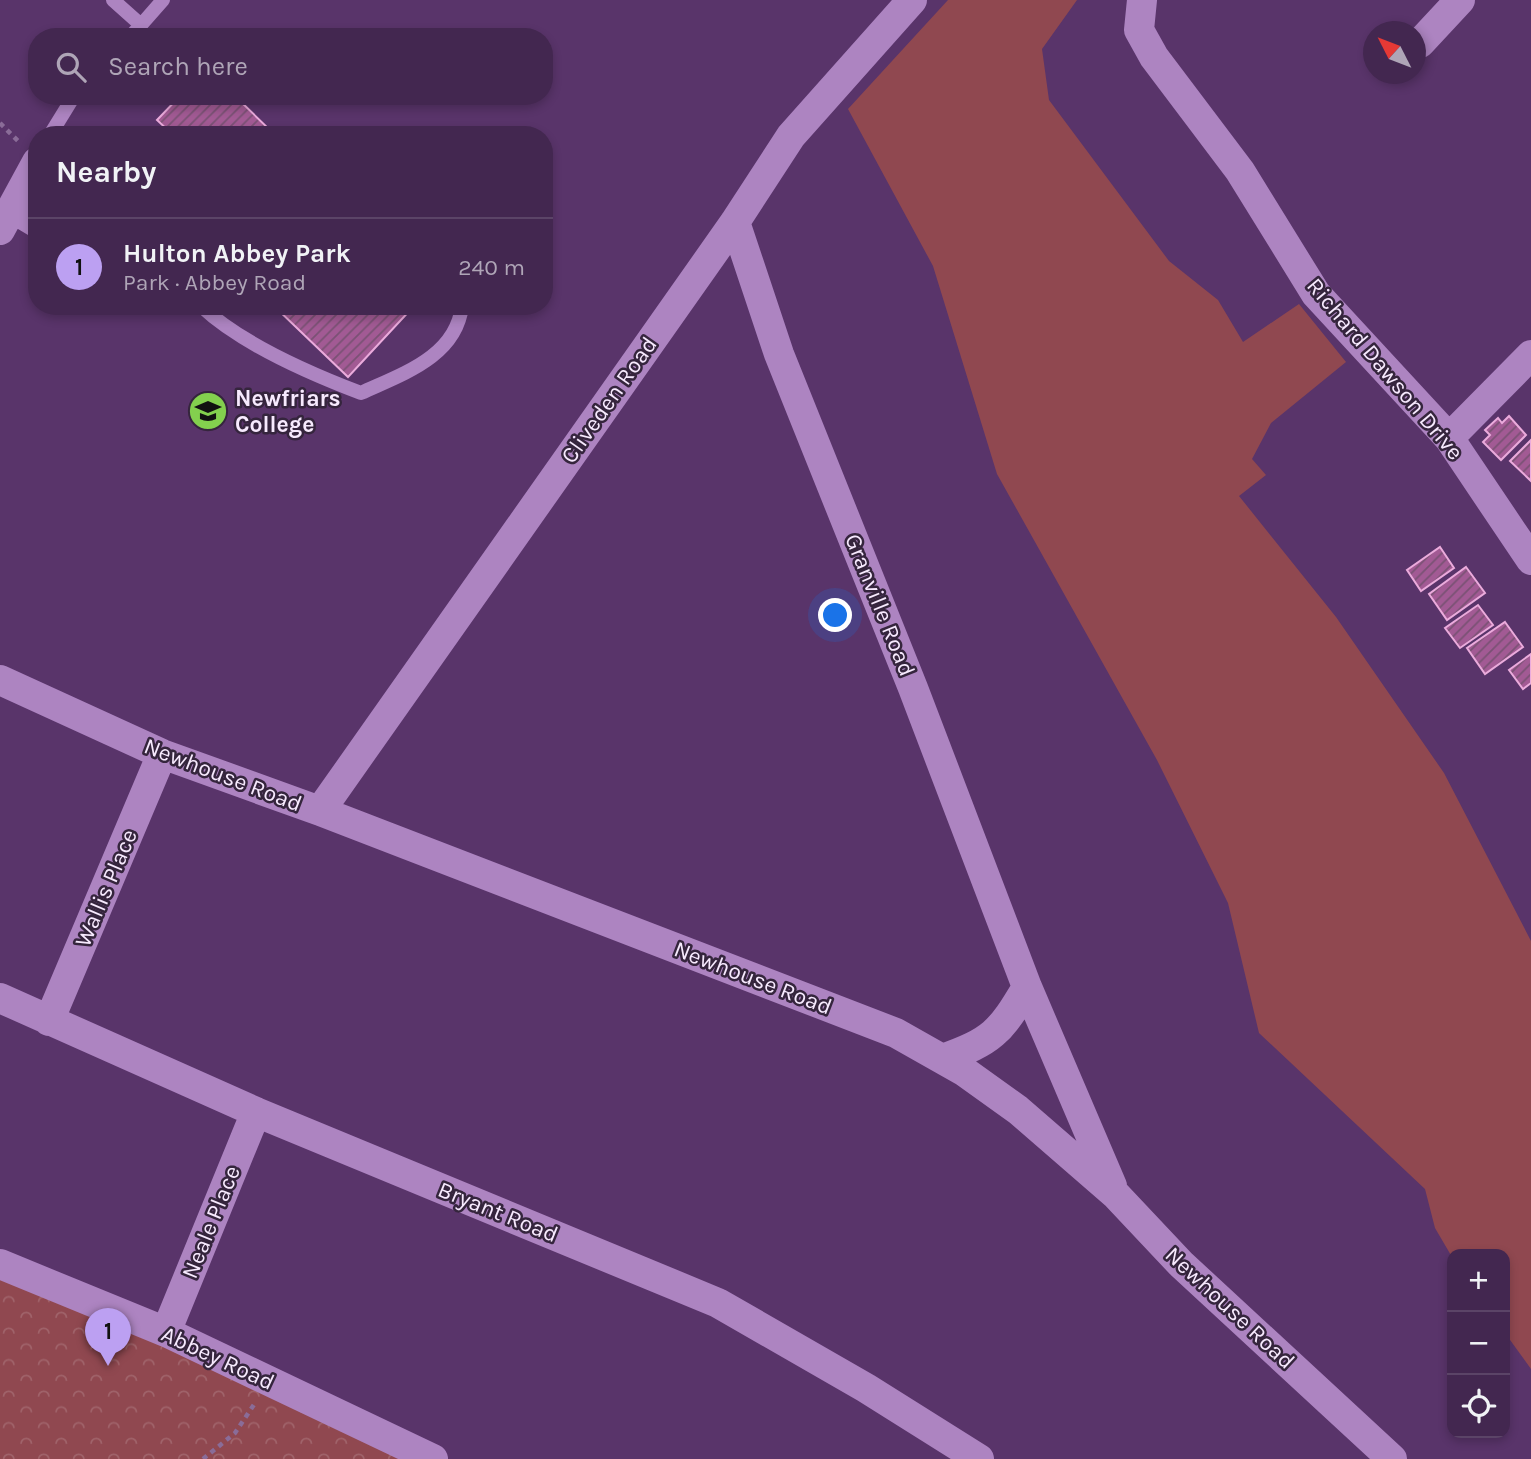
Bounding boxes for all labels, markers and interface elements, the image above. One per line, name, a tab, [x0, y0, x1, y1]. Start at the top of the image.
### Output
north arrow	[1363, 21, 1426, 84]
search box	[28, 28, 553, 105]
icon: search	[52, 48, 90, 86]
text: Search here	[108, 51, 248, 82]
text: Nearby	[56, 154, 156, 190]
text: Hulton Abbey Park	[123, 238, 351, 269]
text: 1	[75, 254, 83, 281]
text: 240 m	[458, 254, 525, 281]
text: Park · Abbey Road	[123, 269, 306, 296]
street label: Richard Dawson Drive	[1301, 273, 1469, 465]
street label: Cliveden Road	[555, 331, 663, 469]
place label: Newfriars College	[235, 385, 341, 438]
school or university icon: Newfriars College	[187, 390, 229, 432]
street label: Granville Road	[839, 530, 921, 680]
your location	[818, 598, 852, 632]
street label: Newhouse Road	[140, 732, 306, 818]
street label: Wallis Place	[69, 825, 143, 951]
street label: Newhouse Road	[670, 935, 836, 1021]
street label: Neale Place	[176, 1162, 246, 1282]
street label: Bryant Road	[434, 1176, 562, 1248]
street label: Newhouse Road	[1160, 1241, 1300, 1375]
map controls	[1447, 1249, 1510, 1438]
button: +	[1447, 1249, 1510, 1312]
pin: 1	[85, 1308, 131, 1366]
button: −	[1447, 1312, 1510, 1375]
street label: Abbey Road	[157, 1320, 279, 1396]
button: locate	[1447, 1375, 1510, 1438]

